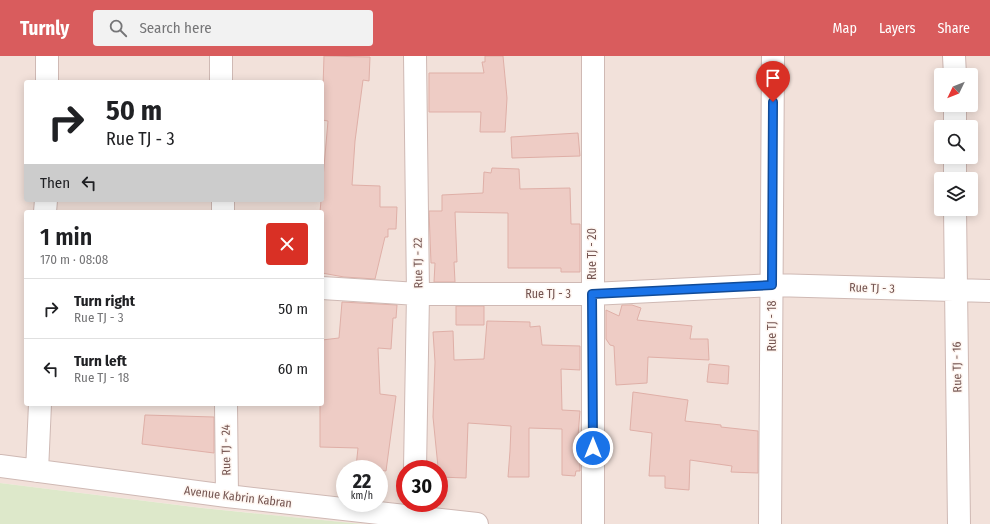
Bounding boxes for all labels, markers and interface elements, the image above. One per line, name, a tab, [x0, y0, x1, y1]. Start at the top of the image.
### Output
search box	[93, 10, 373, 46]
text: Turnly	[20, 17, 69, 40]
icon: search	[107, 17, 129, 39]
text: Search here	[139, 19, 212, 37]
text: Map	[833, 20, 857, 37]
text: Layers	[879, 20, 915, 37]
text: Share	[937, 20, 970, 37]
pin	[756, 61, 790, 102]
icon: arrive	[762, 67, 784, 89]
north arrow	[934, 68, 978, 112]
map controls	[934, 68, 978, 216]
text: 50 m	[106, 94, 162, 127]
icon: right	[40, 96, 92, 148]
button: search	[934, 120, 978, 164]
text: Rue TJ - 3	[106, 128, 175, 150]
icon: left	[78, 172, 100, 194]
button: layers	[934, 172, 978, 216]
text: Then	[40, 174, 70, 192]
text: 1 min	[40, 223, 92, 251]
button: close	[266, 223, 308, 265]
street label: Rue TJ - 20	[585, 228, 599, 280]
street label: Rue TJ - 22	[411, 237, 425, 289]
text: 170 m · 08:08	[40, 252, 108, 267]
street label: Rue TJ - 3	[849, 280, 895, 296]
street label: Rue TJ - 3	[525, 287, 571, 301]
text: Turn right	[74, 292, 135, 310]
icon: right	[40, 298, 62, 320]
text: 50 m	[278, 300, 308, 318]
street label: Rue TJ - 18	[765, 301, 779, 351]
text: Rue TJ - 3	[74, 310, 124, 325]
street label: Rue TJ - 16	[950, 341, 964, 393]
text: Turn left	[74, 352, 127, 370]
icon: left	[40, 358, 62, 380]
text: 60 m	[278, 360, 308, 378]
text: Rue TJ - 18	[74, 370, 129, 385]
street label: Rue TJ - 24	[219, 424, 233, 476]
position arrow	[572, 427, 614, 469]
speed limit sign: 30	[396, 460, 448, 512]
text: 22	[353, 469, 371, 493]
street label: Avenue Kabrin Kabran	[183, 483, 293, 511]
text: km/h	[351, 490, 373, 502]

